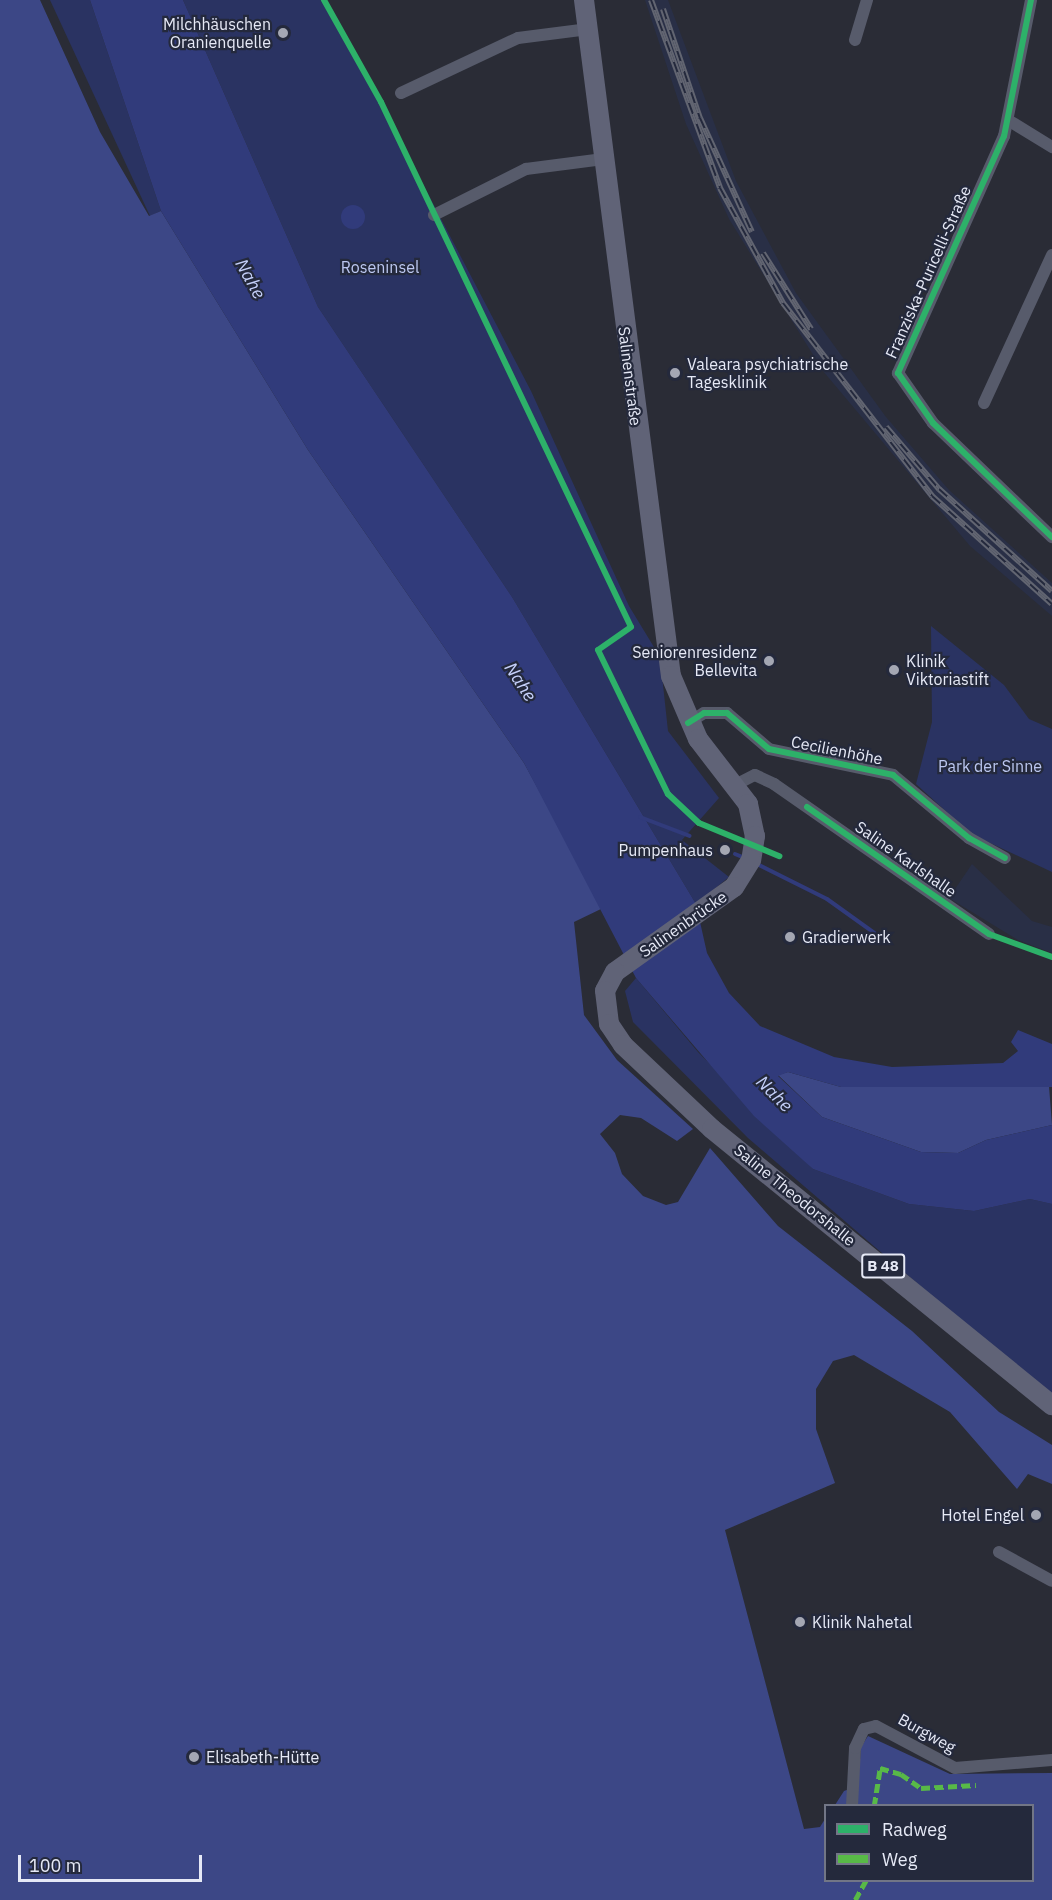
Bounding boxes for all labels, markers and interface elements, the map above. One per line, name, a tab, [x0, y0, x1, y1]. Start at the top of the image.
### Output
place label: Milchhäuschen Oranienquelle	[163, 14, 271, 52]
marker: Milchhäuschen Oranienquelle	[276, 26, 290, 40]
street label: Franziska-Puricelli-Straße	[881, 183, 975, 361]
water label: Nahe	[230, 255, 270, 303]
park label: Roseninsel	[341, 257, 419, 277]
street label: Salinenstraße	[614, 325, 646, 427]
place label: Valeara psychiatrische Tagesklinik	[687, 354, 848, 392]
marker: Valeara psychiatrische Tagesklinik	[668, 366, 682, 380]
place label: Seniorenresidenz Bellevita	[632, 642, 757, 680]
place label: Klinik Viktoriastift	[906, 651, 989, 689]
marker: Seniorenresidenz Bellevita	[762, 654, 776, 668]
water label: Nahe	[499, 658, 541, 706]
marker: Klinik Viktoriastift	[887, 663, 901, 677]
street label: Cecilienhöhe	[790, 732, 884, 768]
park label: Park der Sinne	[938, 756, 1042, 776]
street label: Saline Karlshalle	[852, 817, 960, 901]
place label: Pumpenhaus	[619, 840, 713, 860]
marker: Pumpenhaus	[718, 843, 732, 857]
street label: Salinenbrücke	[636, 887, 730, 961]
place label: Gradierwerk	[802, 927, 891, 947]
marker: Gradierwerk	[783, 930, 797, 944]
water label: Nahe	[751, 1071, 797, 1117]
street label: Saline Theodorshalle	[730, 1140, 860, 1250]
road number: B 48	[860, 1254, 906, 1278]
place label: Hotel Engel	[941, 1505, 1024, 1525]
marker: Hotel Engel	[1029, 1508, 1043, 1522]
place label: Klinik Nahetal	[812, 1612, 912, 1632]
marker: Klinik Nahetal	[793, 1615, 807, 1629]
street label: Burgweg	[895, 1709, 959, 1757]
place label: Elisabeth-Hütte	[206, 1747, 319, 1767]
marker: Elisabeth-Hütte	[187, 1750, 201, 1764]
legend	[824, 1804, 1034, 1882]
text: Radweg	[882, 1818, 947, 1841]
scale bar	[21, 1843, 206, 1881]
text: Weg	[882, 1848, 917, 1871]
text: 100 m	[29, 1854, 81, 1877]

